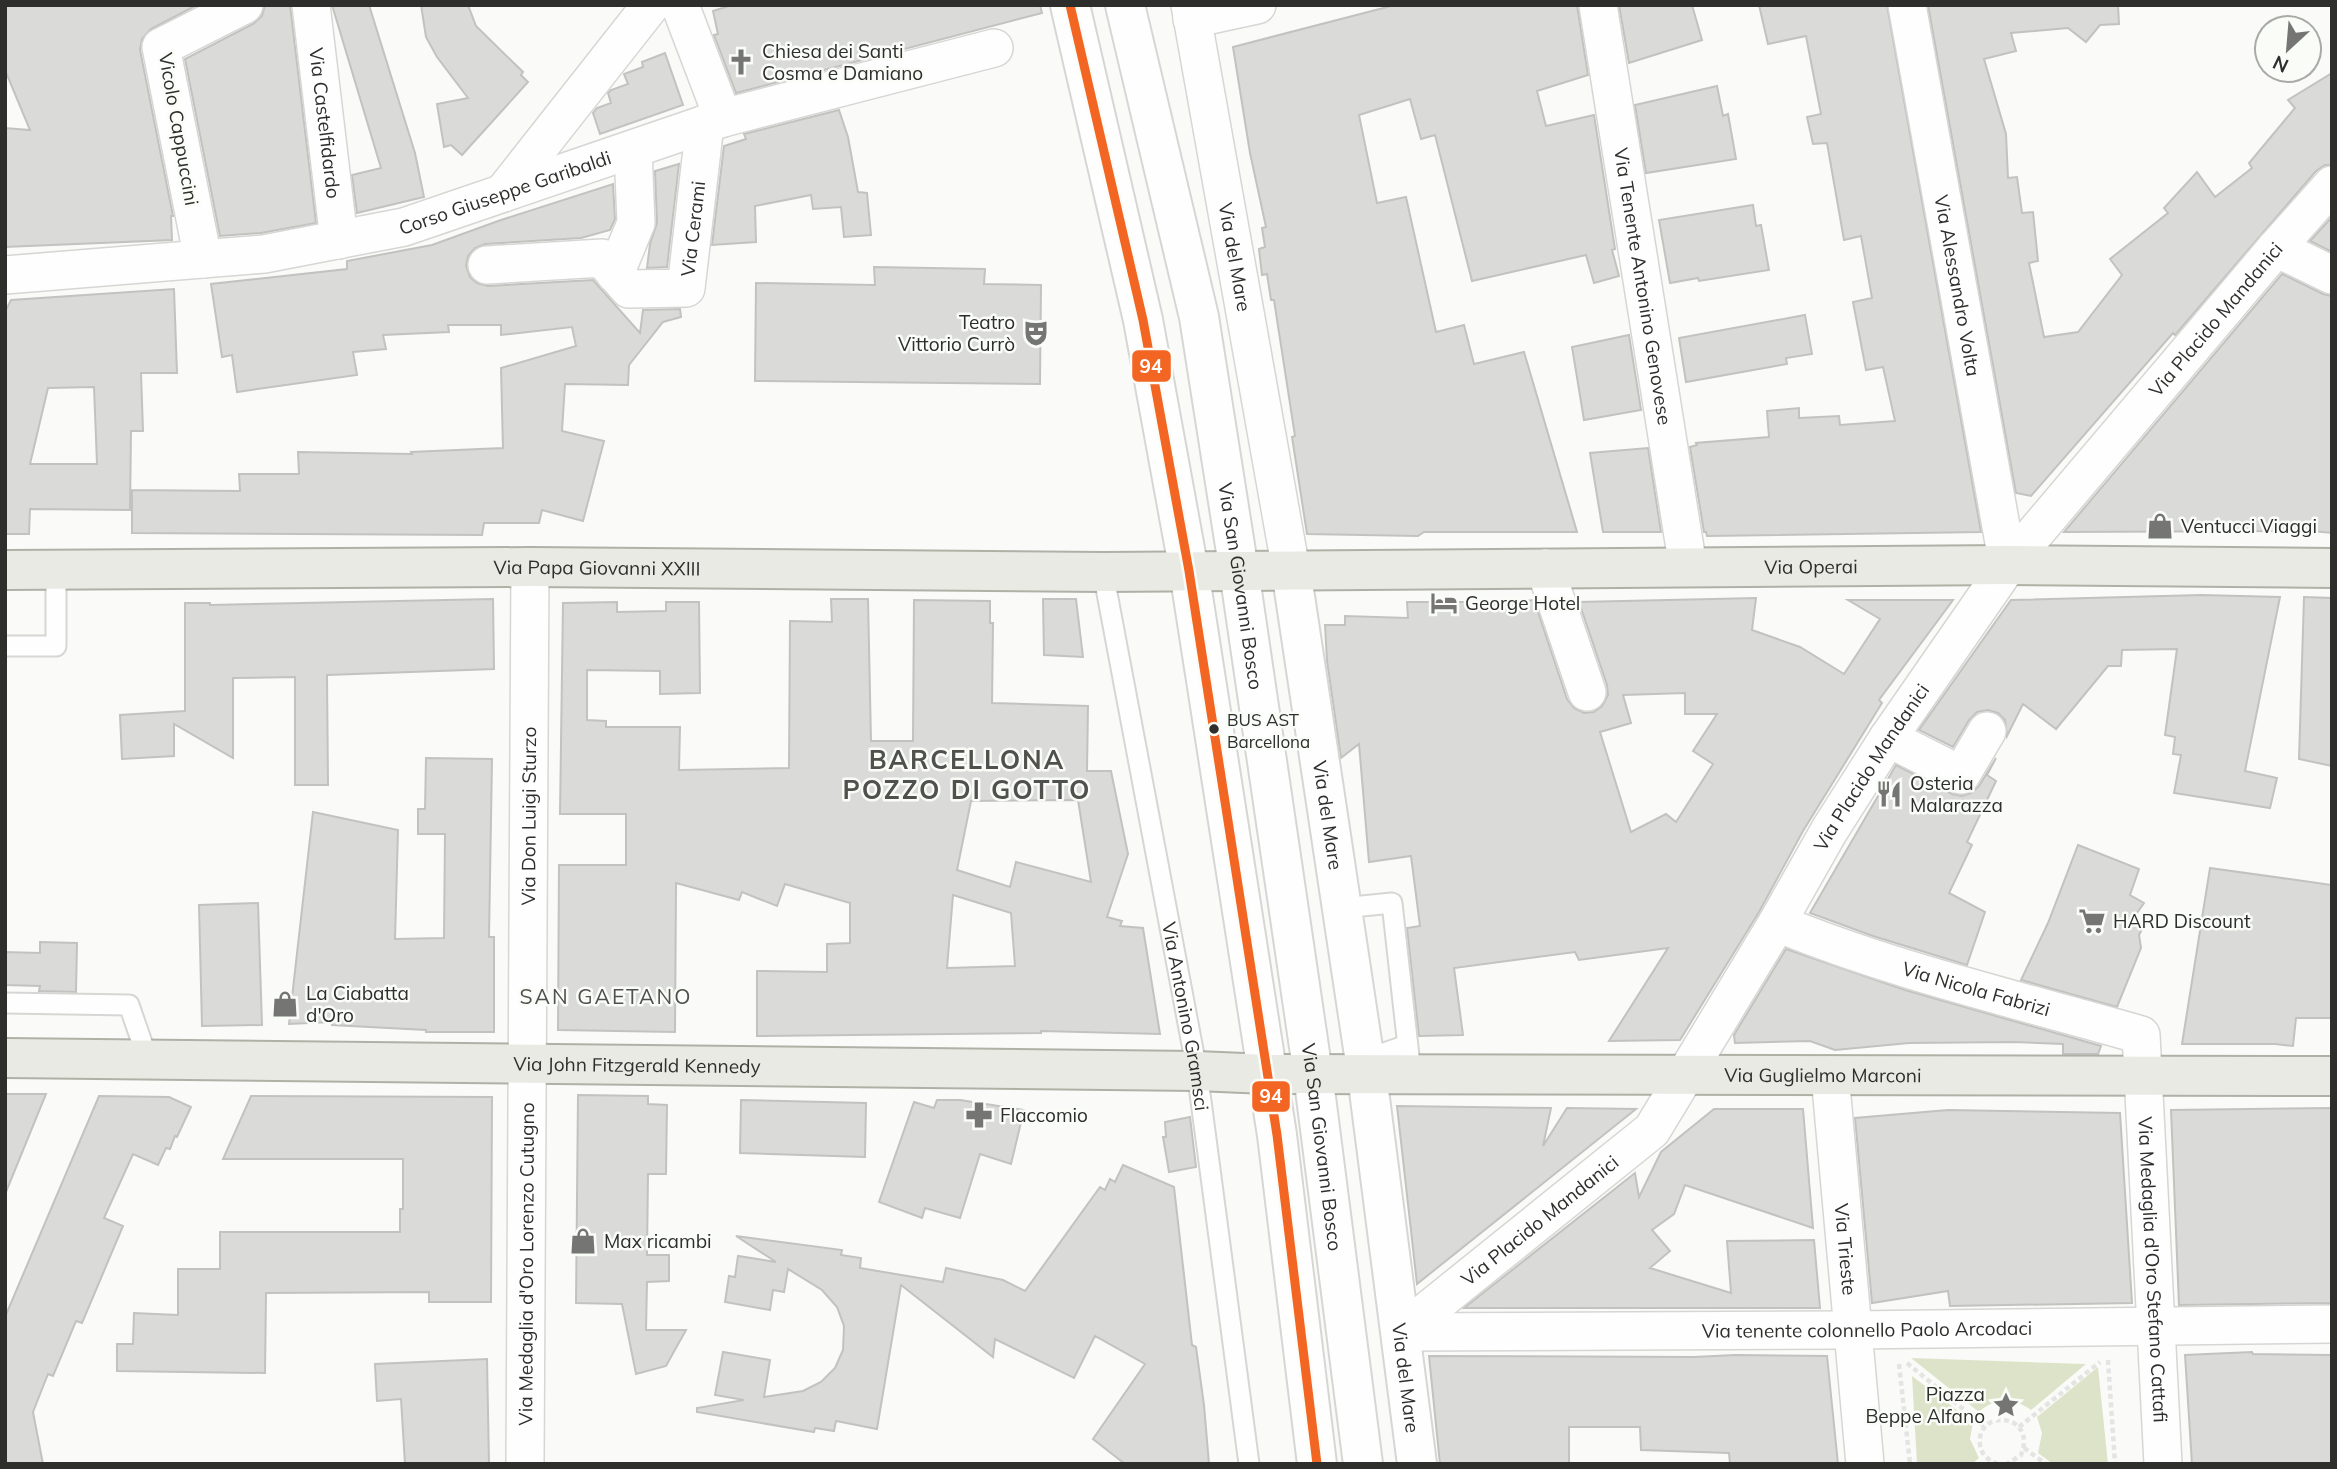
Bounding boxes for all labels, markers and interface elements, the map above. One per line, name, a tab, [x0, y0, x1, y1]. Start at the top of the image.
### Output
north arrow	[2253, 14, 2323, 84]
place label: Chiesa dei Santi Cosma e Damiano	[762, 39, 923, 85]
street label: Via Castelfidardo	[304, 46, 346, 200]
church icon: Chiesa dei Santi Cosma e Damiano	[726, 47, 756, 77]
text: N	[2269, 50, 2292, 78]
street label: Vicolo Cappuccini	[154, 51, 204, 207]
street label: Corso Giuseppe Garibaldi	[396, 145, 614, 240]
street label: Via Tenente Antonino Genovese	[1609, 146, 1677, 427]
street label: Via Cerami	[675, 180, 710, 278]
street label: Via Alessandro Volta	[1929, 193, 1986, 378]
street label: Via del Mare	[1214, 201, 1257, 313]
street label: Via Placido Mandanici	[2144, 237, 2288, 402]
place label: Teatro Vittorio Currò	[898, 310, 1015, 356]
theatre icon: Teatro Vittorio Currò	[1021, 318, 1051, 348]
line badge: 94	[1131, 349, 1172, 383]
text: 94	[1140, 354, 1163, 378]
street label: Via San Giovanni Bosco	[1213, 481, 1268, 691]
shop icon: Ventucci Viaggi	[2145, 511, 2175, 541]
place label: Ventucci Viaggi	[2181, 514, 2317, 538]
street label: Via Operai	[1764, 554, 1858, 579]
street label: Via Papa Giovanni XXIII	[493, 555, 701, 580]
hotel icon: George Hotel	[1429, 588, 1459, 618]
place label: George Hotel	[1465, 591, 1580, 615]
street label: Via Placido Mandanici	[1808, 679, 1934, 855]
place label: BUS AST Barcellona	[1227, 709, 1310, 752]
marker: BUS AST Barcellona	[1207, 722, 1221, 736]
street label: Via Don Luigi Sturzo	[516, 726, 541, 906]
district label: BARCELLONA POZZO DI GOTTO	[843, 743, 1091, 806]
street label: Via del Mare	[1308, 759, 1348, 872]
place label: Osteria Malarazza	[1910, 771, 2003, 817]
restaurant icon: Osteria Malarazza	[1874, 779, 1904, 809]
supermarket icon: HARD Discount	[2077, 906, 2107, 936]
place label: HARD Discount	[2113, 909, 2251, 933]
street label: Via Antonino Gramsci	[1157, 920, 1214, 1112]
street label: Via Nicola Fabrizi	[1899, 956, 2053, 1021]
place label: La Ciabatta d'Oro	[306, 981, 409, 1027]
district label: SAN GAETANO	[520, 983, 692, 1009]
shop icon: La Ciabatta d'Oro	[270, 989, 300, 1019]
street label: Via San Giovanni Bosco	[1297, 1042, 1348, 1252]
street label: Via John Fitzgerald Kennedy	[513, 1052, 761, 1078]
street label: Via Guglielmo Marconi	[1724, 1063, 1921, 1087]
line badge: 94	[1251, 1080, 1291, 1113]
text: 94	[1260, 1084, 1283, 1108]
pharmacy icon: Flaccomio	[964, 1100, 994, 1130]
street label: Via Medaglia d'Oro Lorenzo Cutugno	[513, 1102, 539, 1426]
place label: Flaccomio	[1000, 1103, 1088, 1127]
street label: Via Medaglia d'Oro Stefano Cattafi	[2133, 1116, 2173, 1423]
street label: Via Placido Mandanici	[1456, 1150, 1623, 1291]
street label: Via Trieste	[1830, 1202, 1862, 1296]
shop icon: Max ricambi	[568, 1226, 598, 1256]
place label: Max ricambi	[604, 1229, 712, 1253]
street label: Via tenente colonnello Paolo Arcodaci	[1702, 1316, 2032, 1343]
street label: Via del Mare	[1387, 1322, 1425, 1434]
place label: Piazza Beppe Alfano	[1865, 1382, 1985, 1428]
place icon: Piazza Beppe Alfano	[1991, 1390, 2021, 1420]

